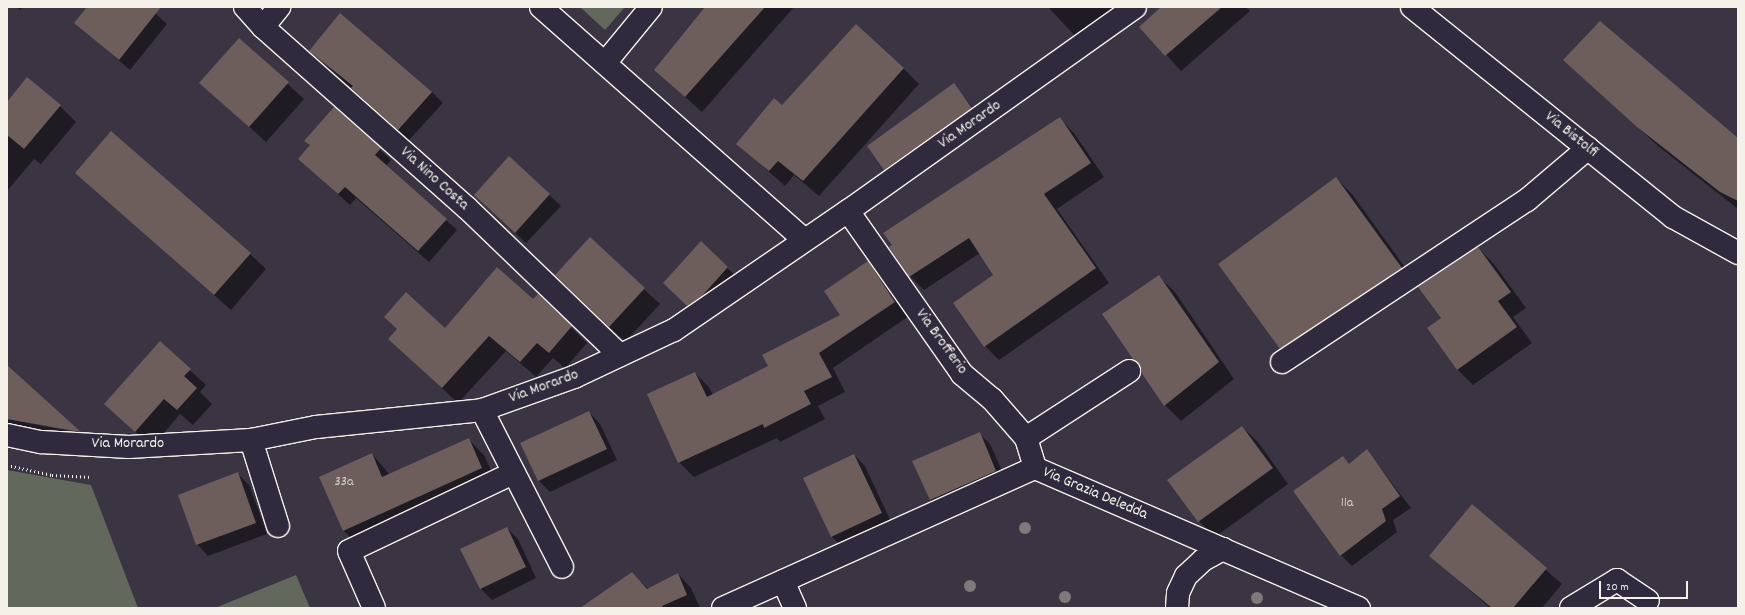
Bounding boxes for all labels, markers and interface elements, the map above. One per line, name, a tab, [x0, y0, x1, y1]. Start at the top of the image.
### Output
street label: Via Morardo	[935, 96, 1005, 154]
street label: Via Bistolfi	[1540, 108, 1602, 162]
street label: Via Nino Costa	[396, 143, 472, 215]
street label: Via Brofferio	[911, 305, 971, 379]
street label: Via Morardo	[507, 366, 581, 408]
street label: Via Morardo	[92, 434, 164, 454]
street label: Via Grazia Deledda	[1040, 463, 1150, 525]
house number: 33a	[335, 474, 353, 490]
house number: 11a	[1341, 495, 1353, 511]
scale bar	[1601, 573, 1690, 599]
text: 20 m	[1606, 579, 1629, 596]

